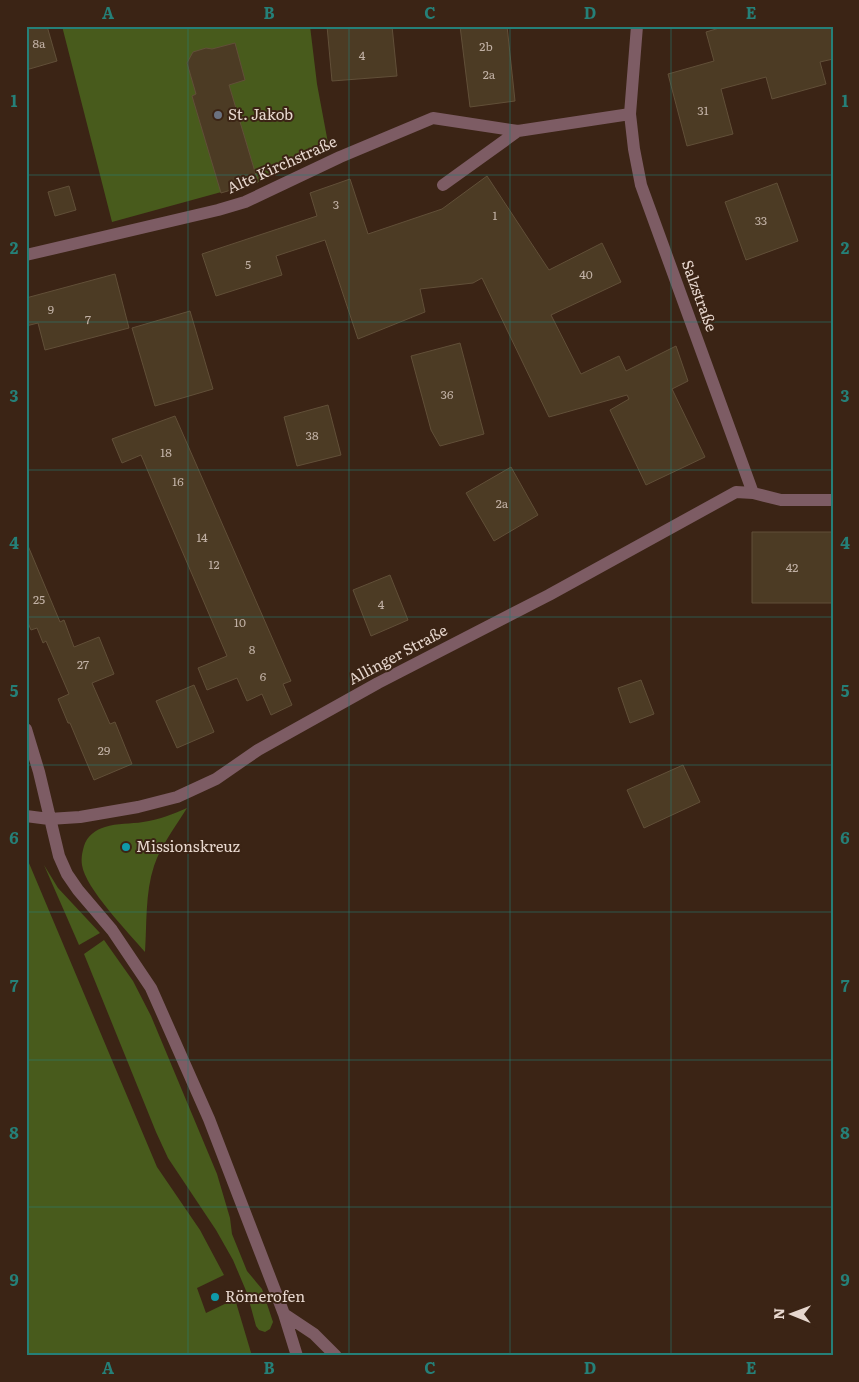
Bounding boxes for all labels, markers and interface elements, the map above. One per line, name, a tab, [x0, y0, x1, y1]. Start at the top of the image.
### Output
text: A	[102, 0, 114, 24]
text: B	[263, 0, 275, 24]
text: C	[424, 0, 436, 24]
text: D	[584, 0, 596, 24]
text: E	[746, 0, 757, 24]
house number: 8a	[32, 34, 46, 52]
house number: 2b	[479, 37, 493, 55]
house number: 4	[359, 46, 366, 64]
house number: 2a	[483, 65, 496, 83]
text: 1	[11, 88, 18, 112]
text: 1	[842, 88, 849, 112]
house number: 31	[697, 101, 709, 119]
place label: St. Jakob	[228, 102, 293, 125]
marker: St. Jakob	[212, 109, 224, 121]
street label: Alte Kirchstraße	[223, 129, 340, 198]
house number: 3	[333, 195, 339, 213]
house number: 1	[493, 206, 498, 224]
house number: 33	[755, 211, 767, 229]
text: 2	[10, 235, 19, 259]
text: 2	[841, 235, 850, 259]
house number: 5	[245, 255, 251, 273]
street label: Salzstraße	[677, 256, 724, 335]
house number: 40	[579, 265, 593, 283]
house number: 9	[48, 300, 54, 318]
house number: 7	[85, 310, 91, 328]
text: 3	[10, 383, 19, 407]
text: 3	[841, 383, 850, 407]
house number: 36	[441, 385, 454, 403]
house number: 38	[305, 426, 319, 444]
house number: 18	[160, 443, 172, 461]
house number: 16	[172, 472, 184, 490]
house number: 2a	[496, 494, 509, 512]
house number: 14	[196, 528, 208, 546]
text: 4	[9, 530, 19, 554]
text: 4	[840, 530, 850, 554]
house number: 12	[209, 555, 219, 573]
house number: 42	[786, 558, 798, 576]
house number: 25	[33, 590, 45, 608]
house number: 4	[378, 595, 385, 613]
house number: 10	[234, 613, 246, 631]
street label: Allinger Straße	[344, 618, 451, 690]
house number: 8	[249, 640, 256, 658]
house number: 27	[77, 655, 89, 673]
house number: 6	[260, 667, 267, 685]
text: 5	[10, 678, 19, 702]
text: 5	[841, 678, 850, 702]
house number: 29	[98, 741, 110, 759]
text: 6	[9, 825, 19, 849]
text: 6	[840, 825, 850, 849]
place label: Missionskreuz	[136, 834, 240, 857]
marker: Missionskreuz	[120, 841, 132, 853]
text: 7	[10, 973, 19, 997]
text: 7	[841, 973, 850, 997]
text: 8	[9, 1120, 19, 1144]
text: 8	[840, 1120, 850, 1144]
text: 9	[9, 1267, 19, 1291]
text: 9	[840, 1267, 850, 1291]
place label: Römerofen	[225, 1284, 305, 1307]
north arrow	[766, 1290, 816, 1340]
marker: Römerofen	[209, 1291, 221, 1303]
text: N	[768, 1307, 788, 1320]
text: A	[102, 1355, 114, 1379]
text: B	[263, 1355, 275, 1379]
text: C	[424, 1355, 436, 1379]
text: D	[584, 1355, 596, 1379]
text: E	[746, 1355, 757, 1379]

